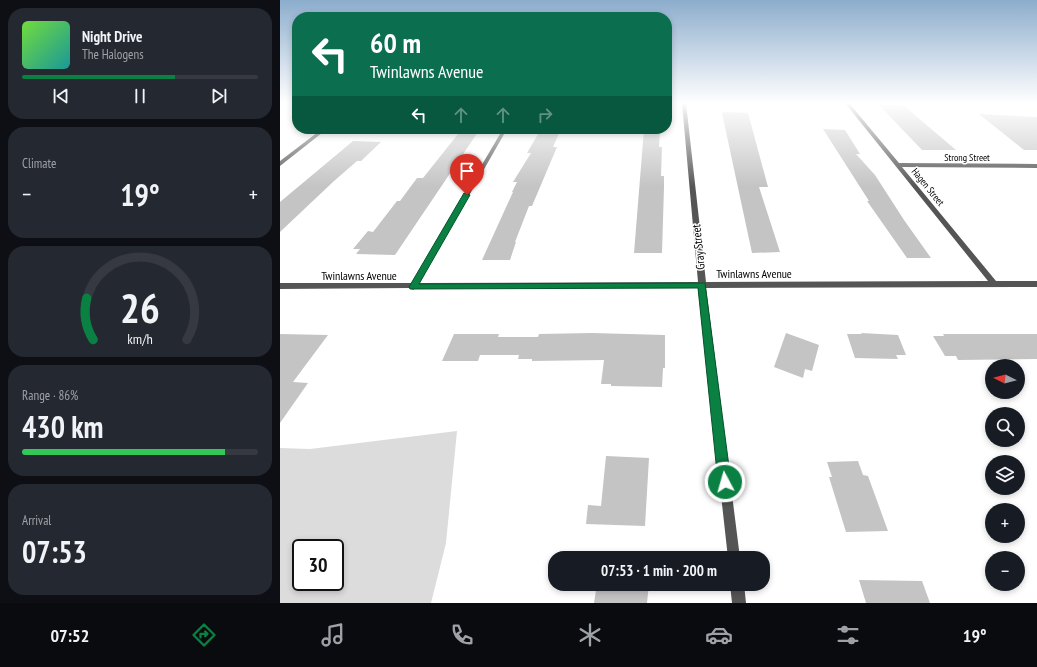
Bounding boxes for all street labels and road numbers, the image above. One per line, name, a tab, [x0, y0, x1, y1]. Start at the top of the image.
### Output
street label: Strong Street	[944, 151, 990, 164]
street label: Hagen Street	[909, 165, 947, 209]
street label: Gray Street	[688, 223, 708, 270]
street label: Twinlawns Avenue	[716, 266, 792, 281]
street label: Twinlawns Avenue	[321, 268, 397, 283]

